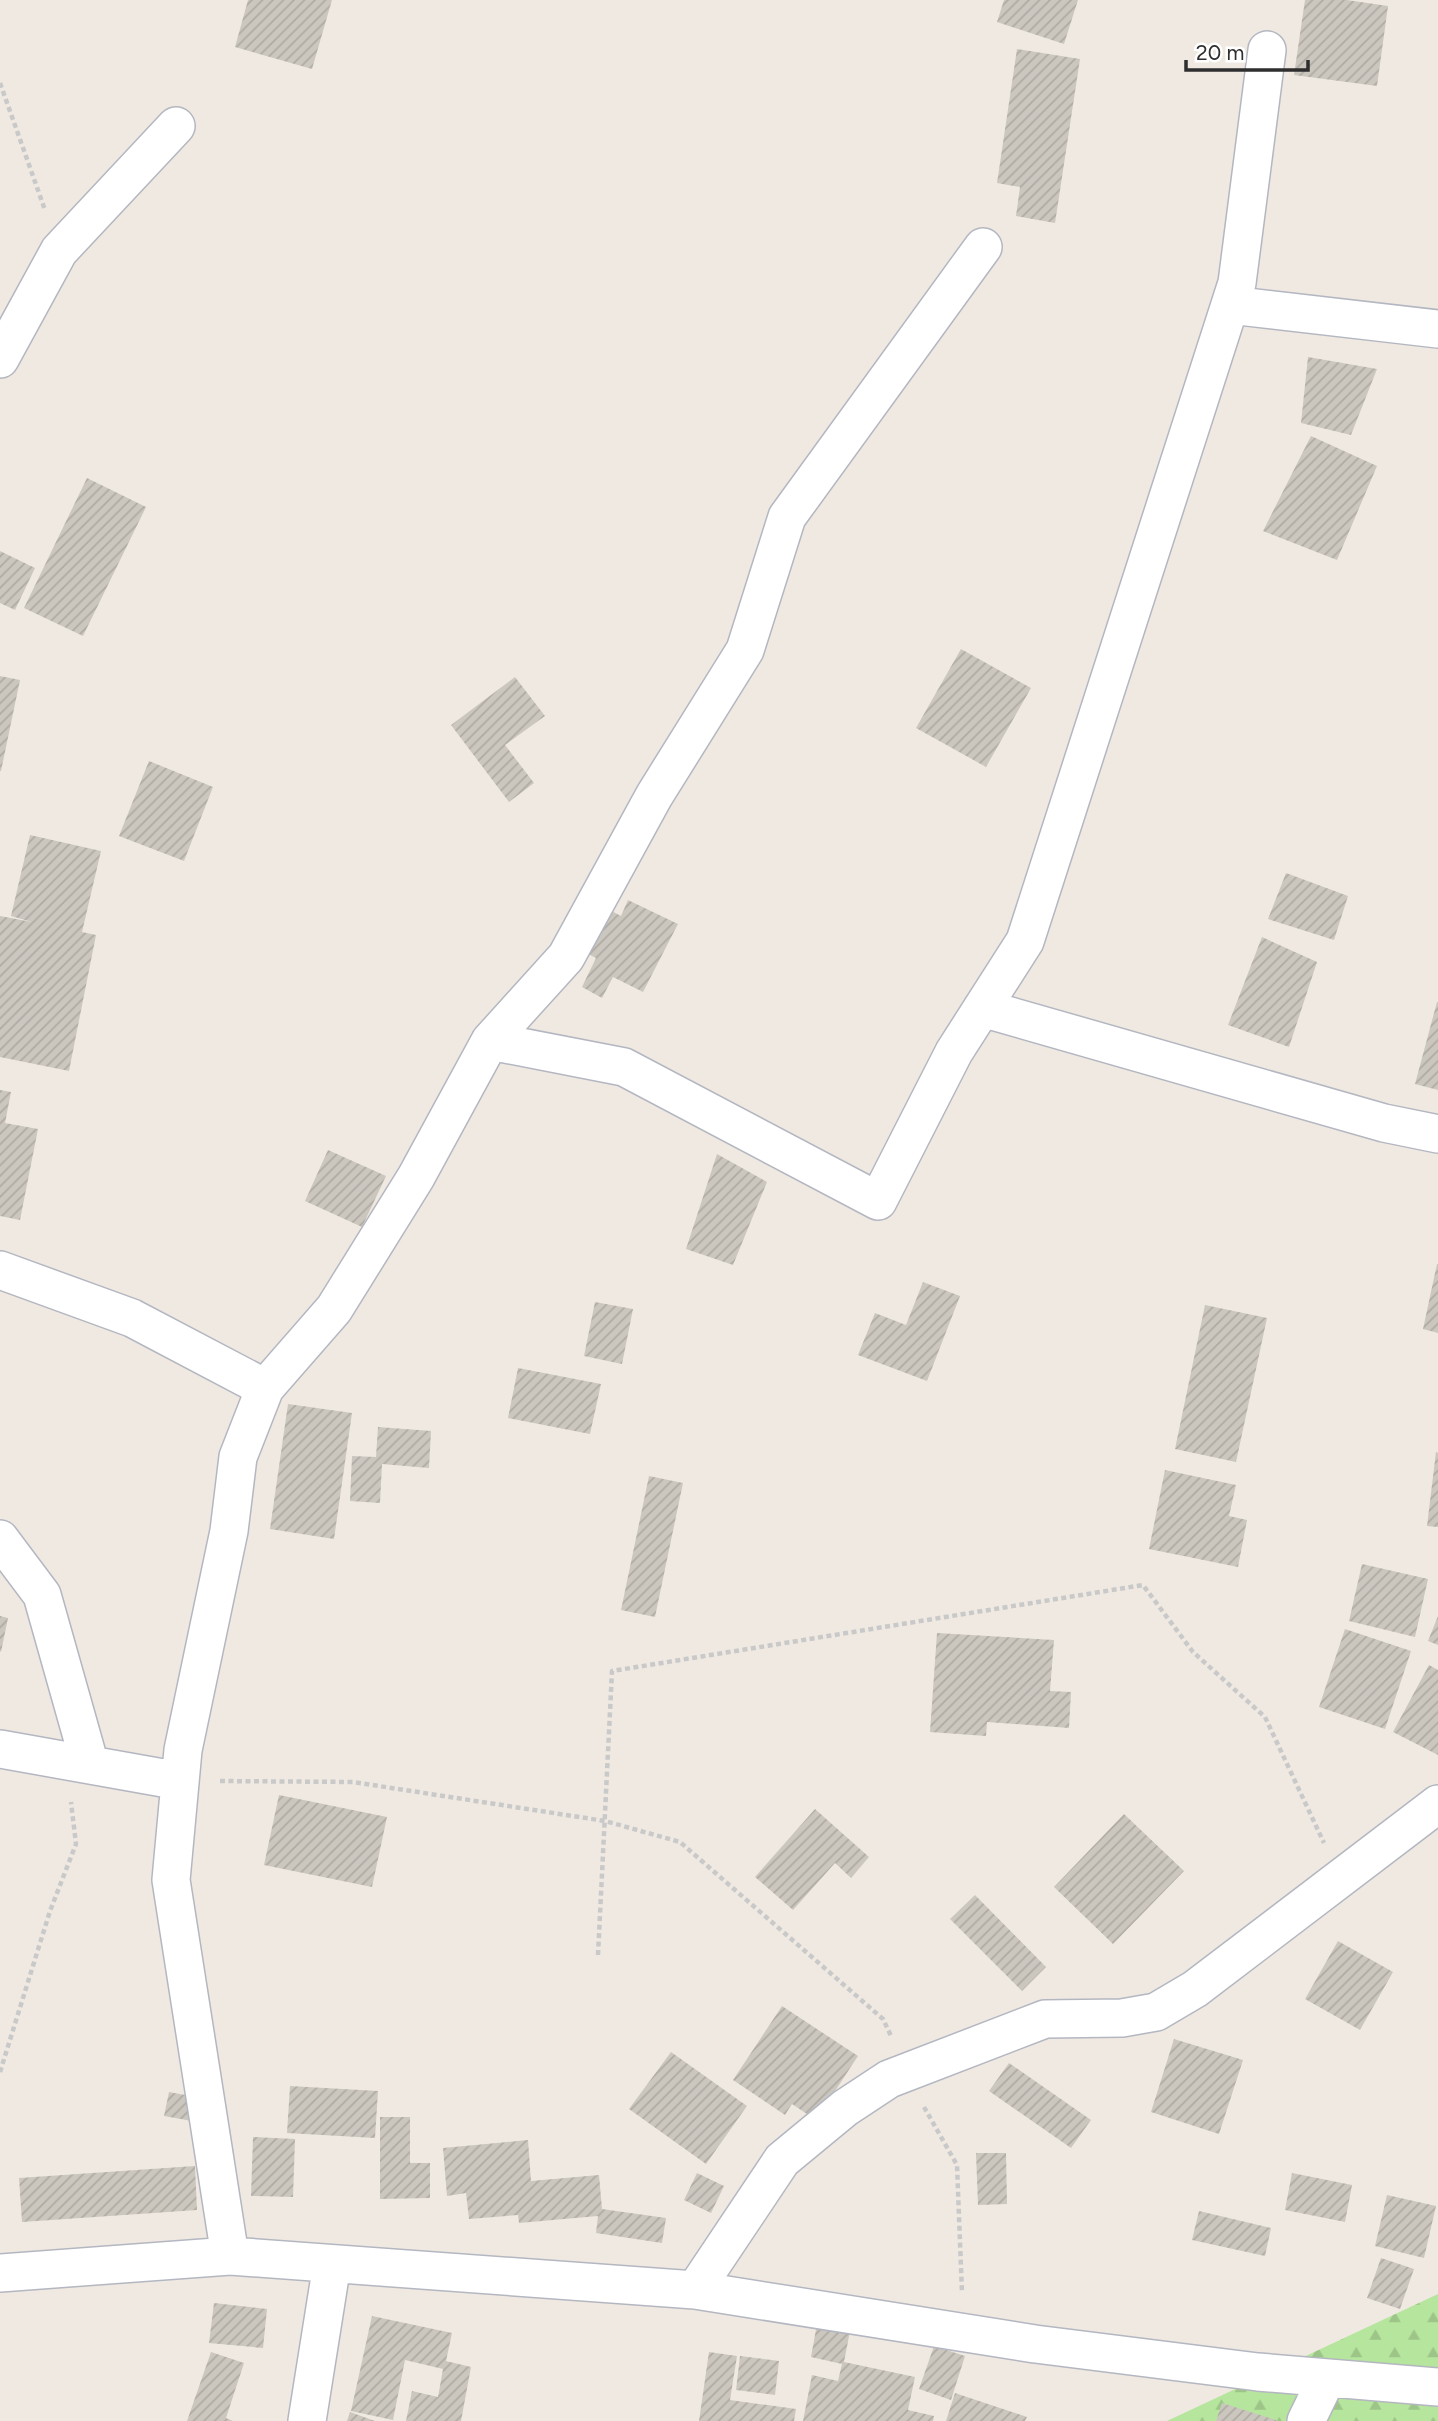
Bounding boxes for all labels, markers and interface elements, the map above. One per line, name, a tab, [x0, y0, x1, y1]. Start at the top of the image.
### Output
scale bar	[1186, 28, 1308, 72]
text: 20 m	[1196, 40, 1244, 65]

